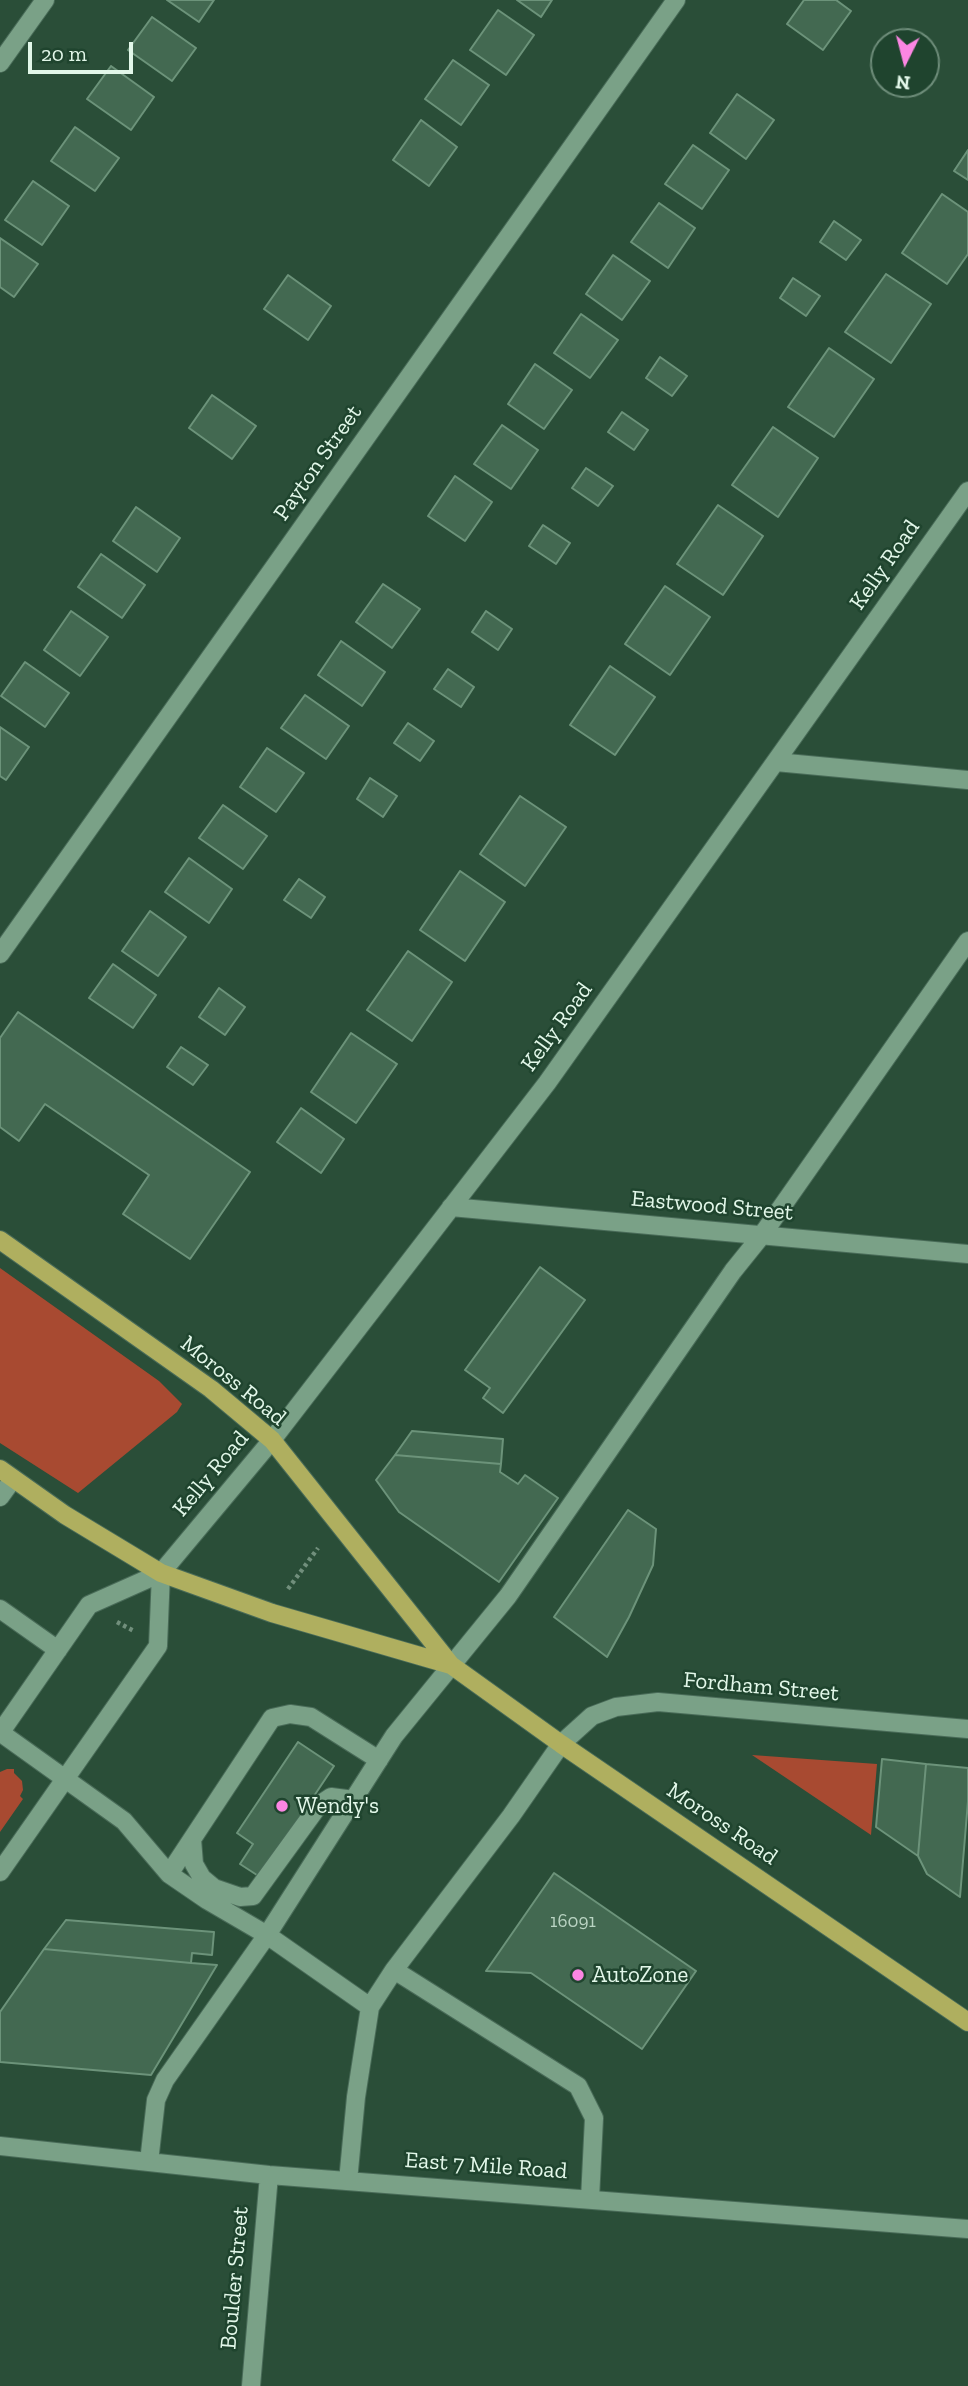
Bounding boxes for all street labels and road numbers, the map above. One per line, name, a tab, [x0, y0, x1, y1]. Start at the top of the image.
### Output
street label: Payton Street	[268, 400, 368, 526]
street label: Kelly Road	[844, 515, 926, 615]
street label: Kelly Road	[515, 977, 599, 1077]
street label: Eastwood Street	[630, 1185, 794, 1227]
street label: Moross Road	[175, 1330, 291, 1432]
street label: Kelly Road	[167, 1425, 255, 1523]
street label: Fordham Street	[682, 1666, 840, 1708]
street label: Moross Road	[661, 1777, 783, 1871]
street label: East 7 Mile Road	[404, 2147, 568, 2185]
street label: Boulder Street	[215, 2205, 255, 2351]

